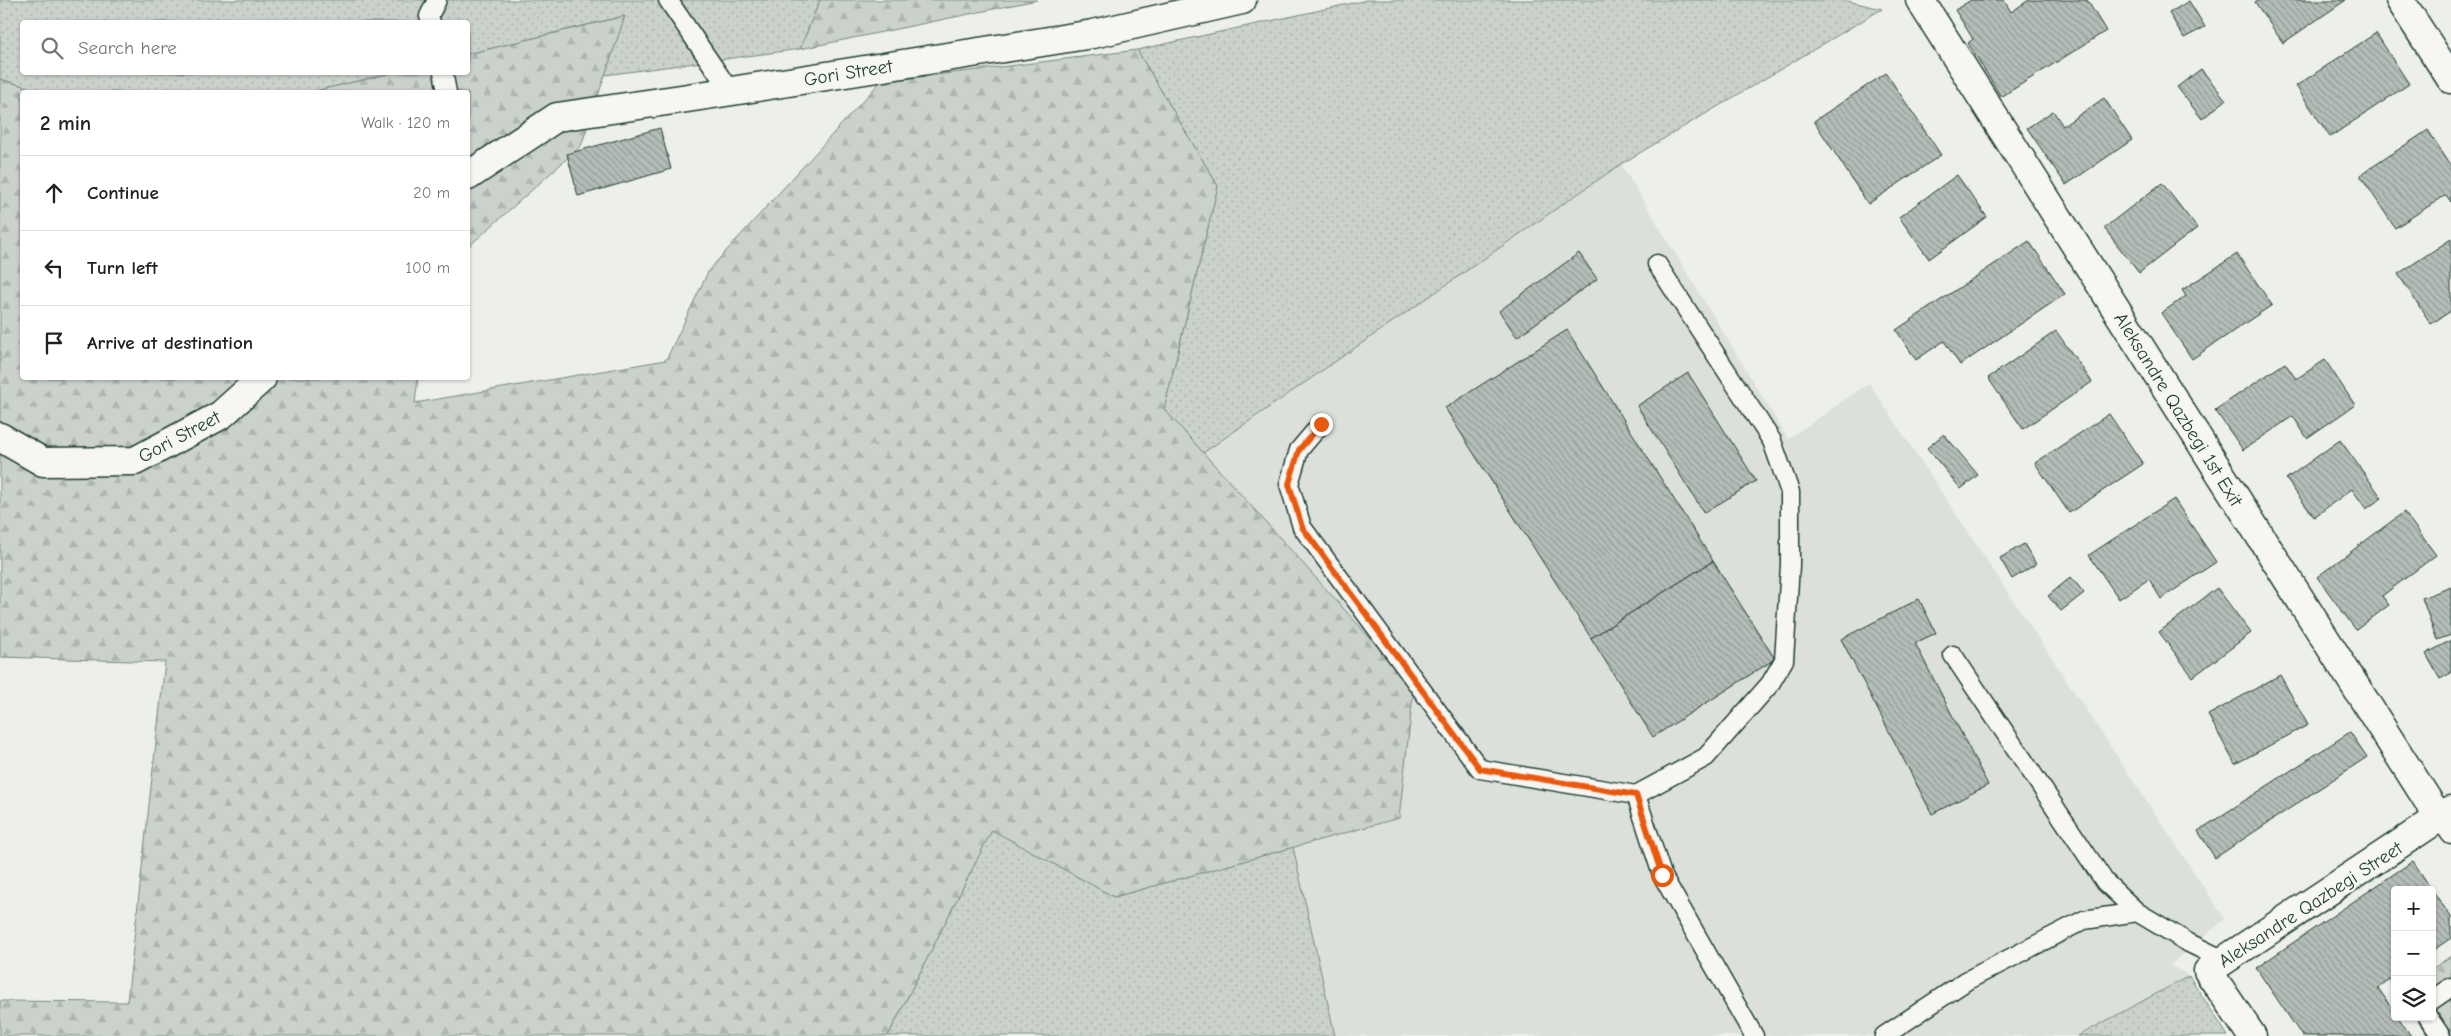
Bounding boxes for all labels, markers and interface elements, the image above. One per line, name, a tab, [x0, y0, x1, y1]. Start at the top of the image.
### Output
search box	[20, 20, 470, 75]
icon: search	[38, 34, 66, 62]
text: Search here	[78, 37, 177, 59]
street label: Gori Street	[802, 55, 895, 91]
text: 2 min	[40, 111, 91, 135]
text: Walk · 120 m	[361, 114, 450, 132]
icon: ahead	[40, 179, 68, 207]
text: Continue	[87, 182, 159, 204]
text: 20 m	[413, 184, 450, 202]
icon: left	[40, 254, 68, 282]
text: Turn left	[87, 257, 158, 279]
text: 100 m	[406, 259, 450, 277]
street label: Aleksandre Qazbegi 1st Exit	[2109, 309, 2247, 511]
icon: arrive	[40, 329, 68, 357]
text: Arrive at destination	[87, 332, 253, 354]
street label: Gori Street	[135, 406, 225, 468]
route end	[1310, 413, 1333, 436]
street label: Aleksandre Qazbegi Street	[2215, 837, 2407, 973]
route start	[1651, 864, 1674, 887]
map controls	[2391, 886, 2436, 1021]
button: +	[2391, 886, 2436, 931]
button: −	[2391, 931, 2436, 976]
button: layers	[2391, 976, 2436, 1021]

